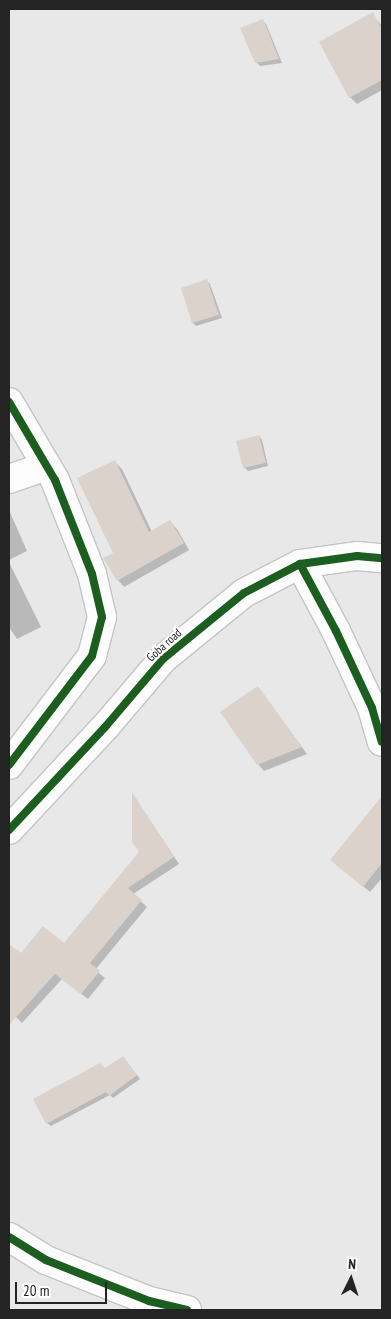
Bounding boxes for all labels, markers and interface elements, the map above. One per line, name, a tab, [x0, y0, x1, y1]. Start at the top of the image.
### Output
street label: Goba road	[144, 626, 184, 664]
north arrow	[326, 1254, 376, 1304]
text: N	[348, 1255, 356, 1273]
scale bar	[18, 1272, 110, 1304]
text: 20 m	[23, 1281, 49, 1300]

